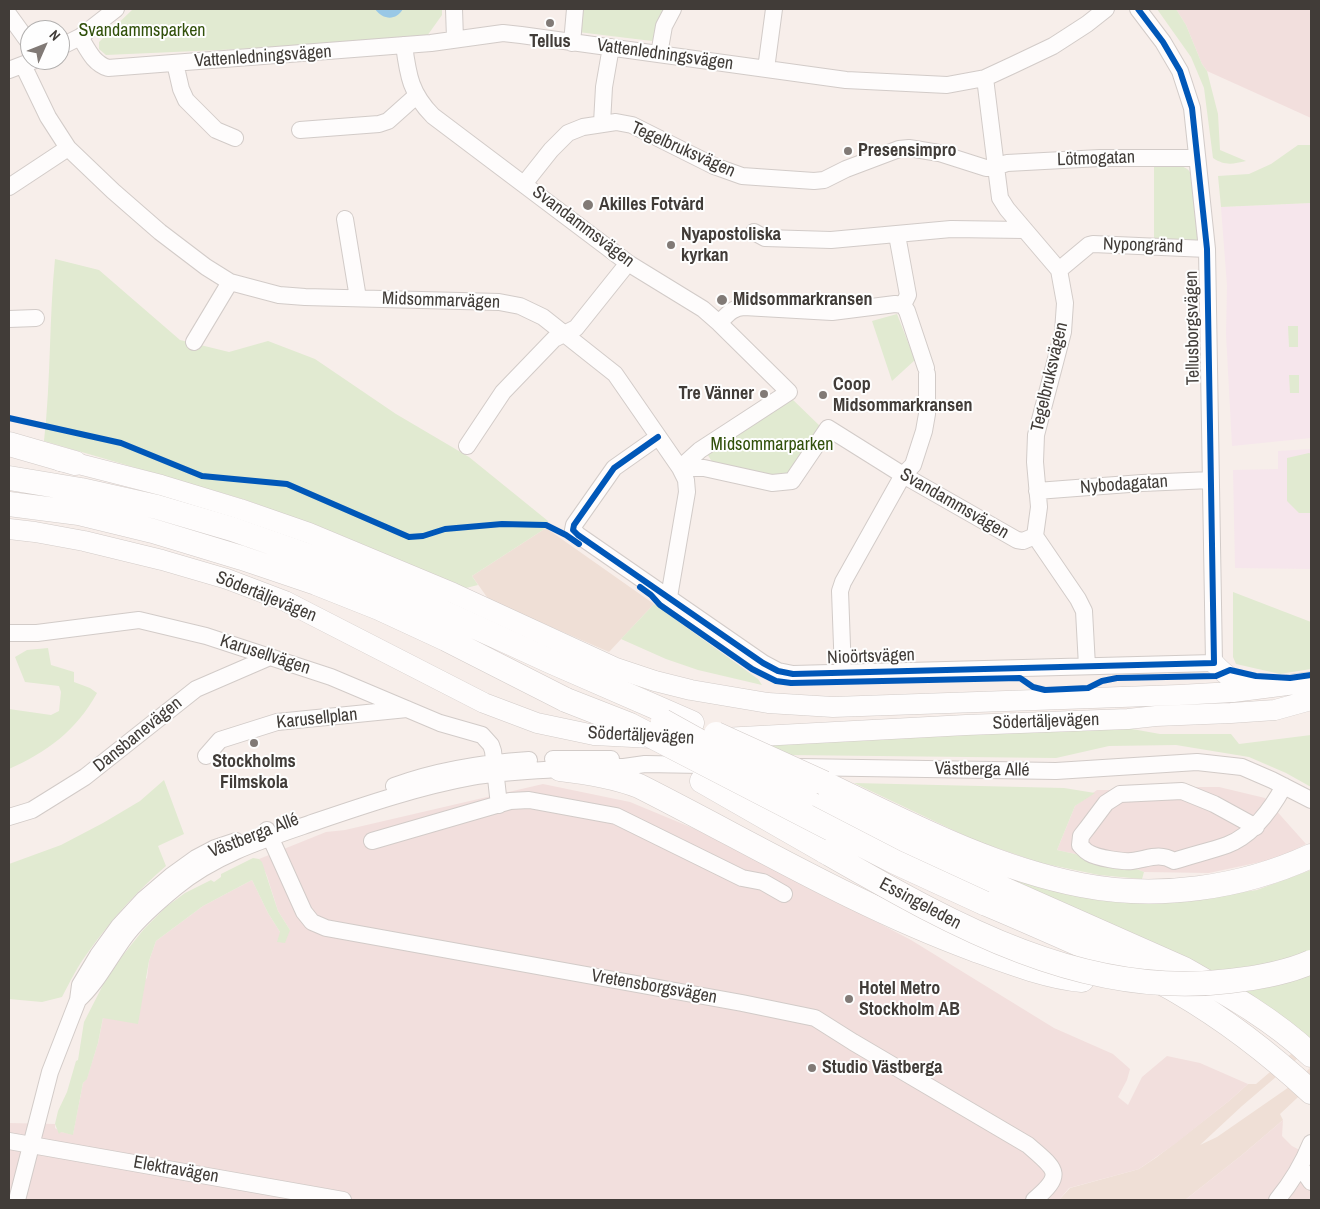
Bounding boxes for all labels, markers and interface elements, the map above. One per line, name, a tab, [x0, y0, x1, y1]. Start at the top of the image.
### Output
marker: Tellus	[544, 17, 556, 29]
north arrow	[20, 20, 70, 70]
park label: Svandammsparken	[78, 20, 206, 42]
text: N	[46, 26, 64, 45]
place label: Tellus	[529, 31, 571, 53]
street label: Vattenledningsvägen	[595, 35, 735, 75]
street label: Vattenledningsvägen	[194, 41, 332, 73]
street label: Tegelbruksvägen	[628, 117, 738, 183]
place label: Presensimpro	[858, 140, 956, 162]
marker: Presensimpro	[842, 145, 854, 157]
street label: Lötmogatan	[1057, 147, 1135, 171]
street label: Svandammsvägen	[528, 182, 638, 272]
place label: Akilles Fotvård	[599, 194, 704, 216]
marker: Akilles Fotvård	[581, 198, 595, 212]
place label: Nyapostoliska kyrkan	[681, 224, 781, 266]
street label: Nypongränd	[1102, 234, 1184, 258]
marker: Nyapostoliska kyrkan	[665, 239, 677, 251]
street label: Tellusborgsvägen	[1181, 270, 1205, 386]
street label: Midsommarvägen	[382, 288, 500, 314]
place label: Midsommarkransen	[733, 289, 872, 311]
marker: Midsommarkransen	[715, 293, 729, 307]
street label: Tegelbruksvägen	[1027, 320, 1073, 434]
place label: Coop Midsommarkransen	[833, 374, 972, 416]
place label: Tre Vänner	[679, 383, 754, 405]
marker: Tre Vänner	[758, 388, 770, 400]
marker: Coop Midsommarkransen	[817, 389, 829, 401]
park label: Midsommarparken	[710, 434, 834, 456]
street label: Svandammsvägen	[896, 464, 1012, 544]
street label: Nybodagatan	[1079, 471, 1169, 499]
street label: Södertäljevägen	[213, 567, 319, 627]
street label: Karusellvägen	[217, 630, 313, 680]
street label: Nioörtsvägen	[827, 645, 915, 669]
street label: Dansbanevägen	[89, 693, 187, 777]
street label: Karusellplan	[275, 704, 359, 734]
street label: Södertäljevägen	[992, 709, 1100, 735]
street label: Södertäljevägen	[587, 722, 695, 750]
marker: Stockholms Filmskola	[248, 737, 260, 749]
place label: Stockholms Filmskola	[212, 751, 296, 794]
street label: Västberga Allé	[934, 758, 1030, 782]
street label: Västberga Allé	[206, 809, 302, 863]
street label: Essingeleden	[875, 873, 965, 935]
street label: Vretensborgsvägen	[589, 965, 719, 1009]
place label: Hotel Metro Stockholm AB	[859, 978, 960, 1021]
marker: Hotel Metro Stockholm AB	[843, 993, 855, 1005]
place label: Studio Västberga	[822, 1057, 943, 1079]
marker: Studio Västberga	[806, 1062, 818, 1074]
street label: Elektravägen	[132, 1152, 220, 1188]

